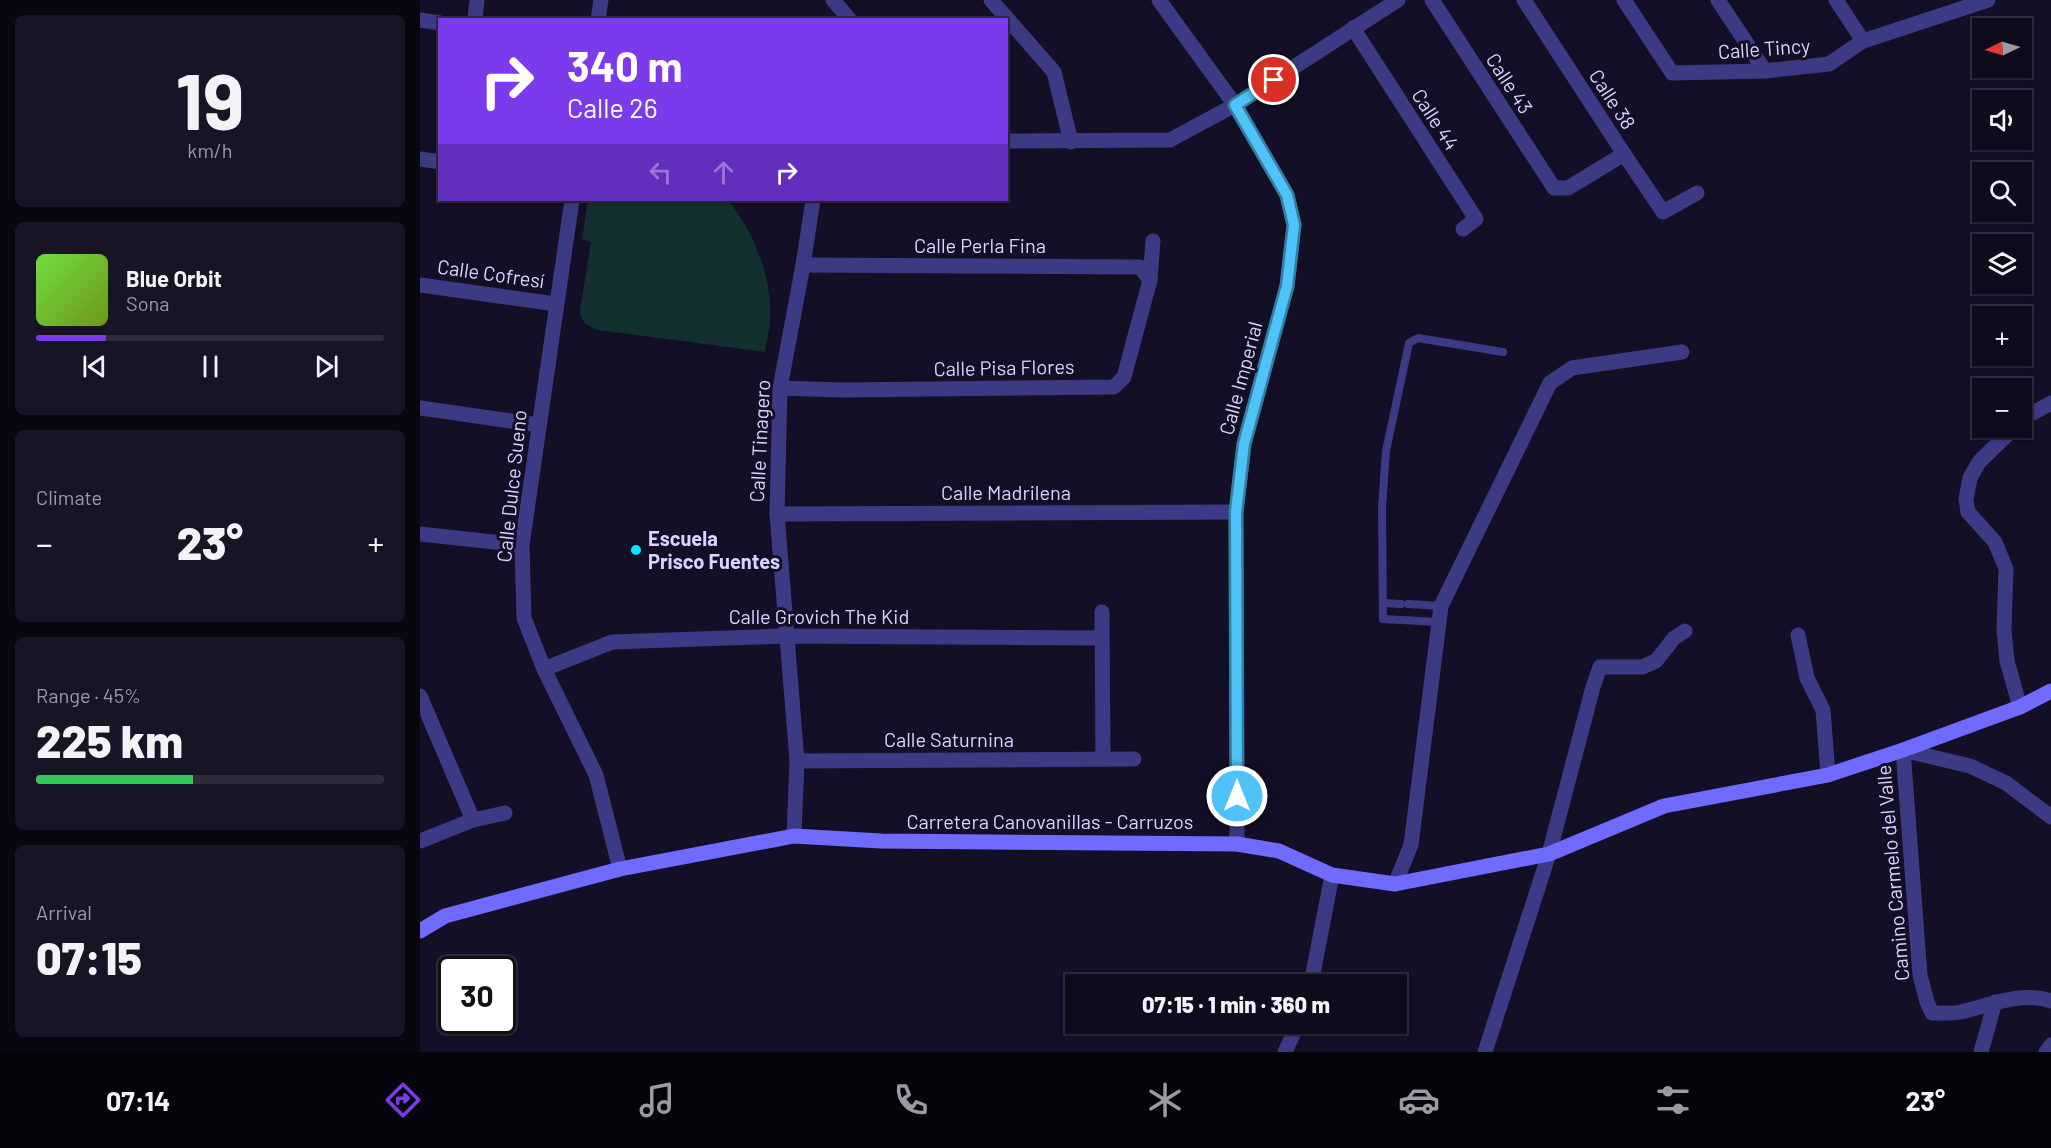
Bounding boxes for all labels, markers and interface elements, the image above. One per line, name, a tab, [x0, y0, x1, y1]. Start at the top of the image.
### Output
north arrow	[1972, 18, 2032, 78]
map controls	[1972, 18, 2032, 438]
street label: Calle Tincy	[1717, 33, 1811, 63]
text: 340 m	[567, 40, 683, 90]
icon: right	[468, 42, 546, 120]
street label: Calle 43	[1482, 48, 1538, 118]
text: 19	[175, 52, 245, 146]
pin	[1248, 54, 1299, 105]
icon: arrive	[1257, 63, 1290, 96]
street label: Calle 38	[1585, 64, 1641, 134]
street label: Calle 44	[1407, 84, 1465, 154]
button: sound	[1972, 90, 2032, 150]
text: Calle 26	[567, 91, 658, 123]
text: km/h	[187, 138, 233, 162]
icon: left	[644, 156, 677, 189]
icon: ahead	[707, 156, 740, 189]
icon: right	[770, 156, 803, 189]
button: search	[1972, 162, 2032, 222]
street label: Calle Perla Fina	[914, 233, 1046, 257]
button: layers	[1972, 234, 2032, 294]
street label: Calle Cofresí	[436, 254, 546, 292]
text: Blue Orbit	[126, 265, 222, 291]
text: Sona	[126, 291, 170, 315]
button: +	[1972, 306, 2032, 366]
street label: Calle Imperial	[1213, 319, 1267, 437]
icon: previous	[78, 350, 111, 383]
icon: pause	[194, 350, 227, 383]
icon: next	[310, 350, 343, 383]
street label: Calle Pisa Flores	[933, 354, 1075, 380]
button: −	[1972, 378, 2032, 438]
street label: Calle Tinagero	[744, 379, 774, 503]
street label: Calle Dulce Sueno	[491, 409, 531, 563]
street label: Calle Madrilena	[941, 480, 1071, 504]
text: Climate	[36, 485, 102, 509]
text: 23°	[177, 515, 243, 569]
text: −	[36, 523, 53, 563]
text: +	[367, 523, 384, 563]
place label: Escuela Prisco Fuentes	[648, 526, 780, 573]
marker: Escuela Prisco Fuentes	[629, 543, 643, 557]
street label: Calle Grovich The Kid	[729, 604, 909, 628]
text: Range · 45%	[36, 683, 141, 707]
text: 225 km	[36, 713, 183, 767]
street label: Calle Saturnina	[884, 727, 1014, 751]
position arrow	[1205, 764, 1269, 828]
street label: Camino Carmelo del Valle	[1871, 764, 1913, 982]
street label: Carretera Canovanillas - Carruzos	[907, 809, 1193, 833]
text: Arrival	[36, 900, 92, 924]
text: 07:15	[36, 930, 142, 984]
speed limit sign: 30	[438, 956, 516, 1034]
text: 07:15 · 1 min · 360 m	[1142, 991, 1330, 1017]
icon: directions	[382, 1079, 424, 1121]
icon: music	[636, 1079, 678, 1121]
icon: phone	[890, 1079, 932, 1121]
icon: climate	[1144, 1079, 1186, 1121]
icon: car	[1398, 1079, 1440, 1121]
icon: filters	[1652, 1079, 1694, 1121]
text: 07:14	[106, 1084, 170, 1116]
text: 23°	[1906, 1084, 1945, 1116]

